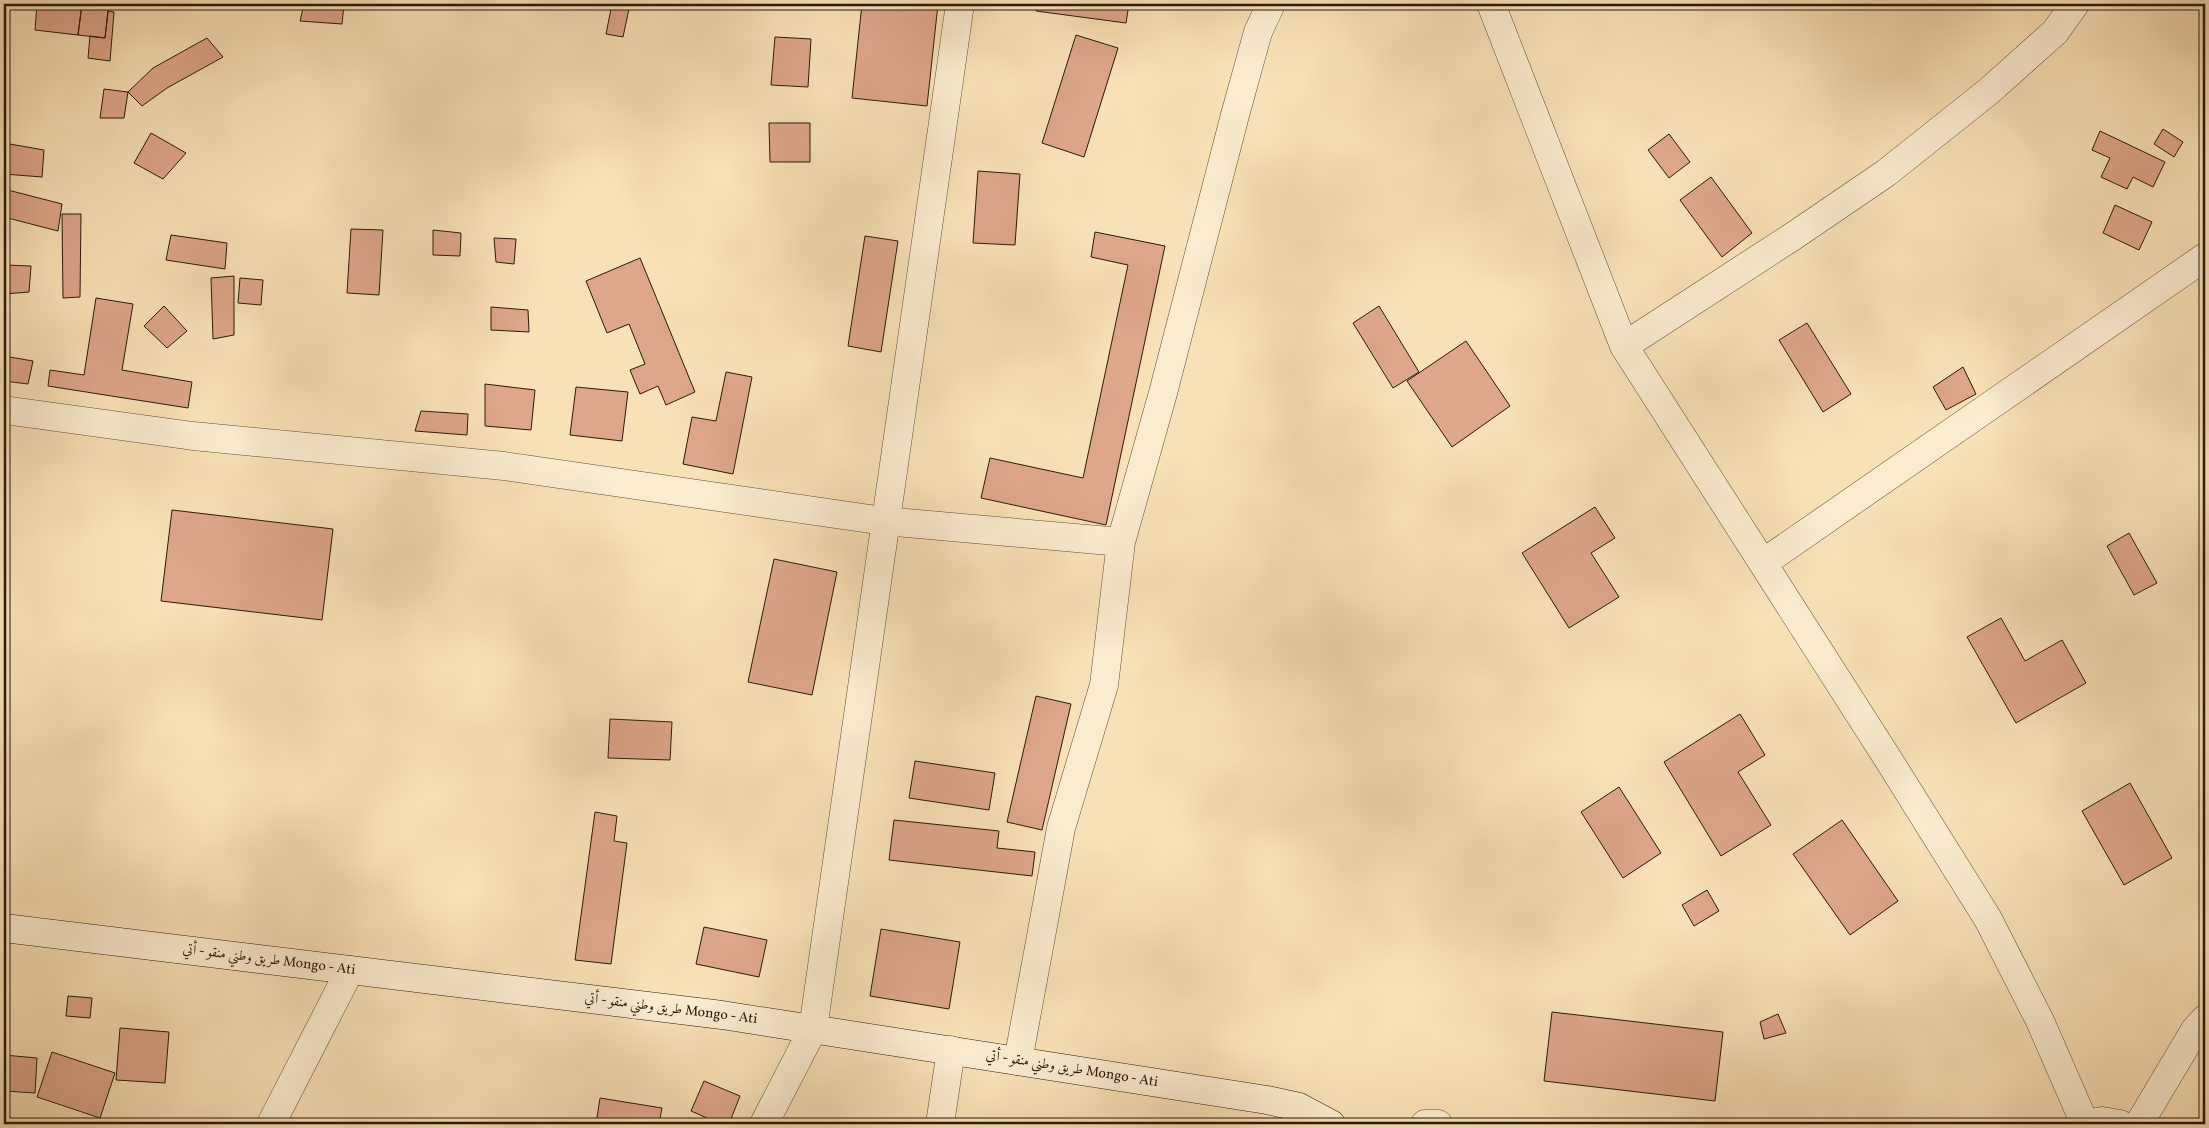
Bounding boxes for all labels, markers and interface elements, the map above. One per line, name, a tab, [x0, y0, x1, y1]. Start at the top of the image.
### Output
street label: طريق وطني منقو - أتي Mongo - Ati	[181, 938, 357, 982]
street label: طريق وطني منقو - أتي Mongo - Ati	[583, 987, 759, 1031]
street label: طريق وطني منقو - أتي Mongo - Ati	[984, 1044, 1160, 1094]

